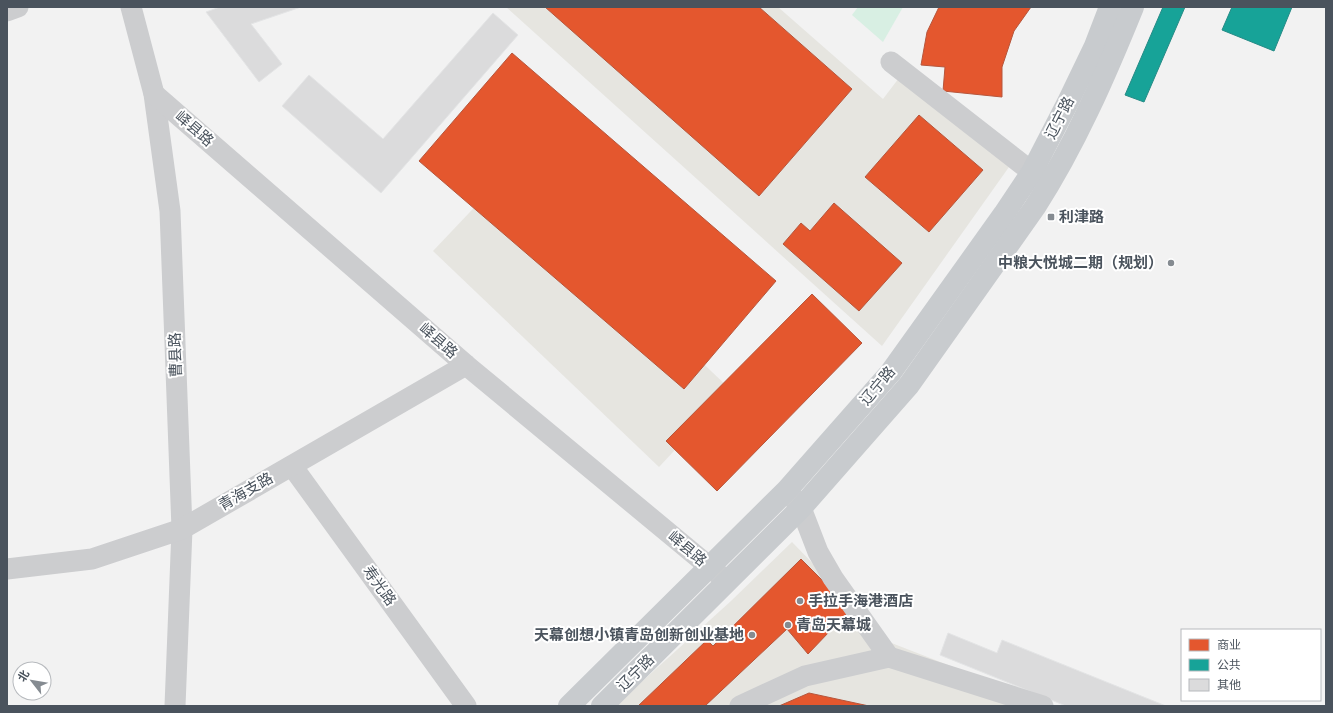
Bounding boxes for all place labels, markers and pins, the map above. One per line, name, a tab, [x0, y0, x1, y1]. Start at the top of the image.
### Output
place label: 利津路	[1059, 208, 1104, 227]
marker: 利津路	[1046, 212, 1056, 222]
place label: 中粮大悦城二期（规划）	[998, 254, 1163, 273]
marker: 中粮大悦城二期（规划）	[1166, 258, 1176, 268]
place label: 手拉手海港酒店	[808, 592, 913, 611]
marker: 手拉手海港酒店	[795, 596, 805, 606]
place label: 青岛天幕城	[796, 616, 871, 635]
marker: 青岛天幕城	[783, 620, 793, 630]
place label: 天幕创想小镇青岛创新创业基地	[534, 626, 744, 645]
marker: 天幕创想小镇青岛创新创业基地	[747, 630, 757, 640]

